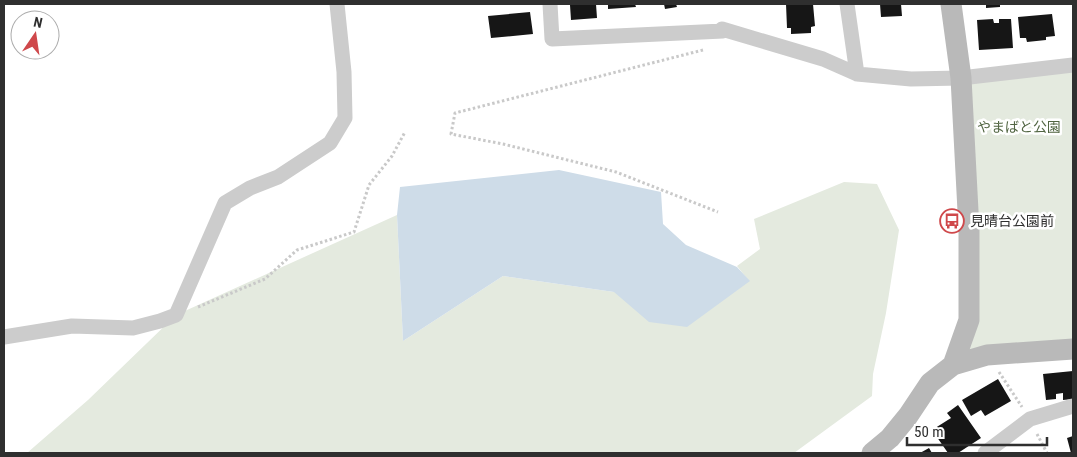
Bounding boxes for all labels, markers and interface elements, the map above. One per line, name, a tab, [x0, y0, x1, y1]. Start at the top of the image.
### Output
north arrow	[10, 10, 60, 60]
text: N	[32, 14, 44, 31]
park label: やまばと公園	[977, 119, 1061, 135]
bus stop icon: 見晴台公園前	[939, 208, 965, 234]
place label: 見晴台公園前	[970, 213, 1054, 229]
scale bar	[907, 414, 1047, 446]
text: 50 m	[914, 423, 944, 441]

